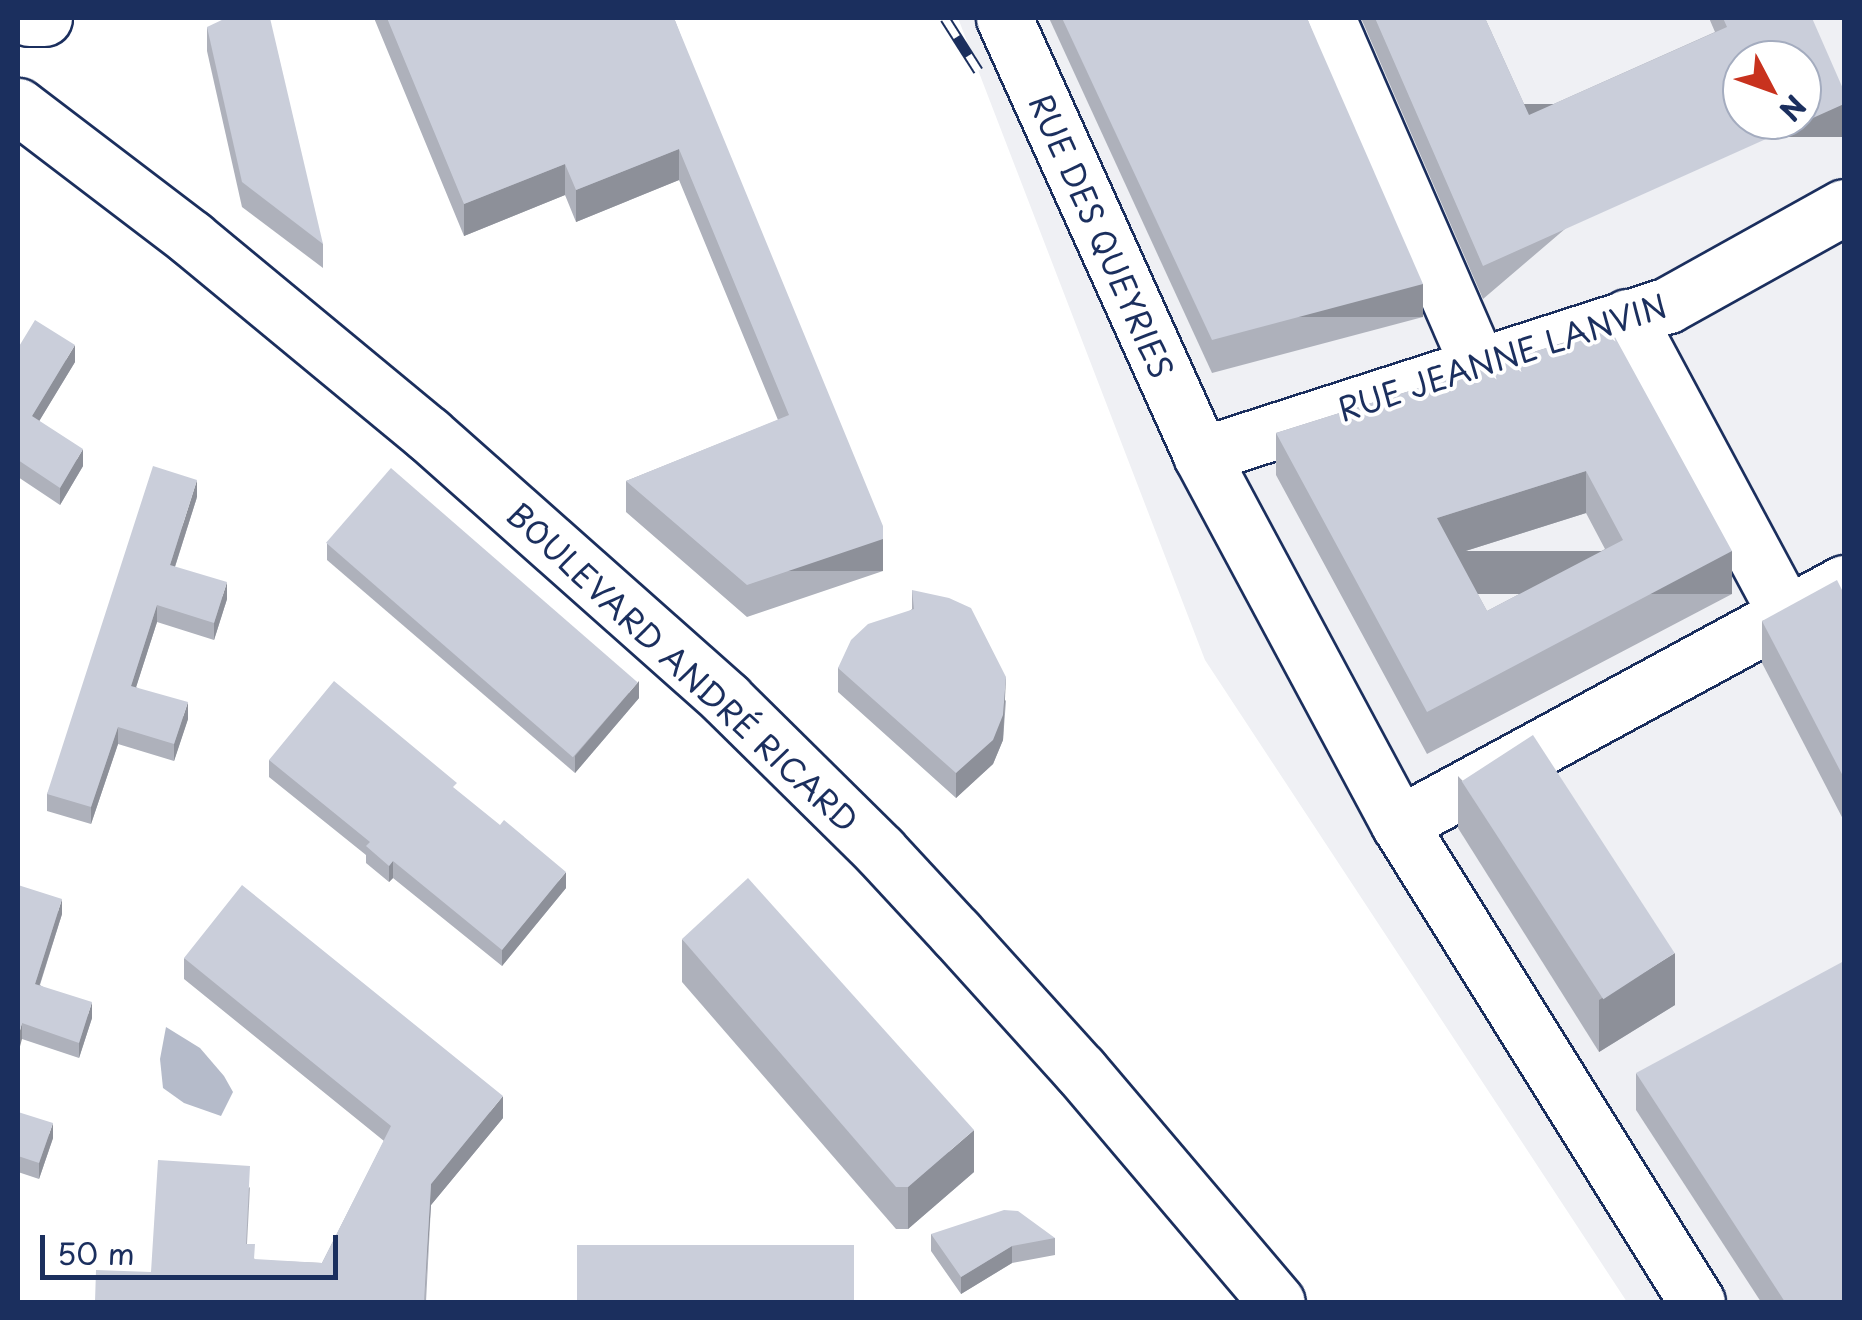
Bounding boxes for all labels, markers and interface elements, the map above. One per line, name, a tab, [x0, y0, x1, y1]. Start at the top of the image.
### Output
north arrow	[1722, 40, 1822, 140]
street label: RUE DES QUEYRIES	[1020, 84, 1184, 388]
text: N	[1770, 86, 1817, 131]
street label: RUE JEANNE LANVIN	[1330, 285, 1674, 429]
street label: BOULEVARD ANDRÉ RICARD	[498, 493, 868, 841]
scale bar	[45, 1215, 342, 1277]
text: 50 m	[57, 1230, 135, 1275]

